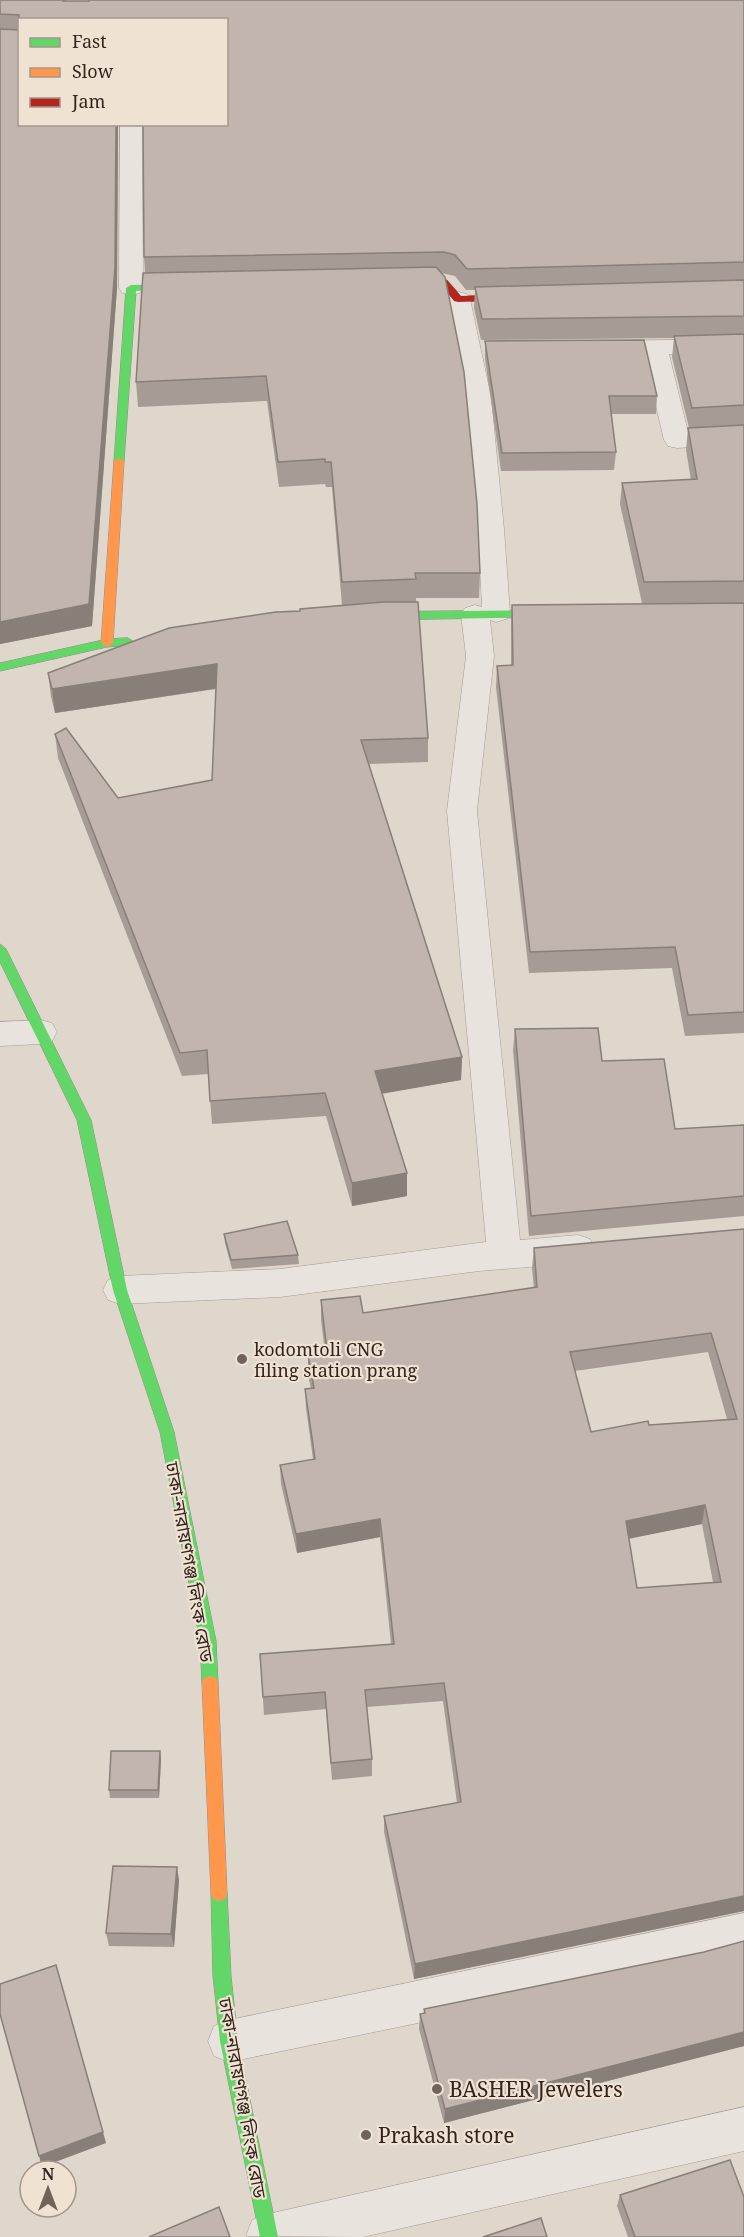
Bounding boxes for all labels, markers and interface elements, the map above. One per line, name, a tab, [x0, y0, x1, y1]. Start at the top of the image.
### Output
legend	[18, 18, 228, 126]
text: Fast	[72, 29, 107, 53]
text: Slow	[72, 59, 114, 83]
text: Jam	[71, 89, 106, 113]
place label: kodomtoli CNG filing station prang	[254, 1337, 418, 1382]
marker: kodomtoli CNG filing station prang	[235, 1352, 249, 1366]
street label: ঢাকা-নারায়ণগঞ্জ লিংক রোড	[160, 1459, 219, 1664]
street label: ঢাকা-নারায়ণগঞ্জ লিংক রোড	[213, 1995, 272, 2200]
place label: BASHER Jewelers	[449, 2075, 623, 2103]
marker: BASHER Jewelers	[430, 2082, 444, 2096]
place label: Prakash store	[378, 2121, 514, 2149]
marker: Prakash store	[359, 2128, 373, 2142]
north arrow	[18, 2159, 78, 2219]
text: N	[42, 2163, 55, 2185]

